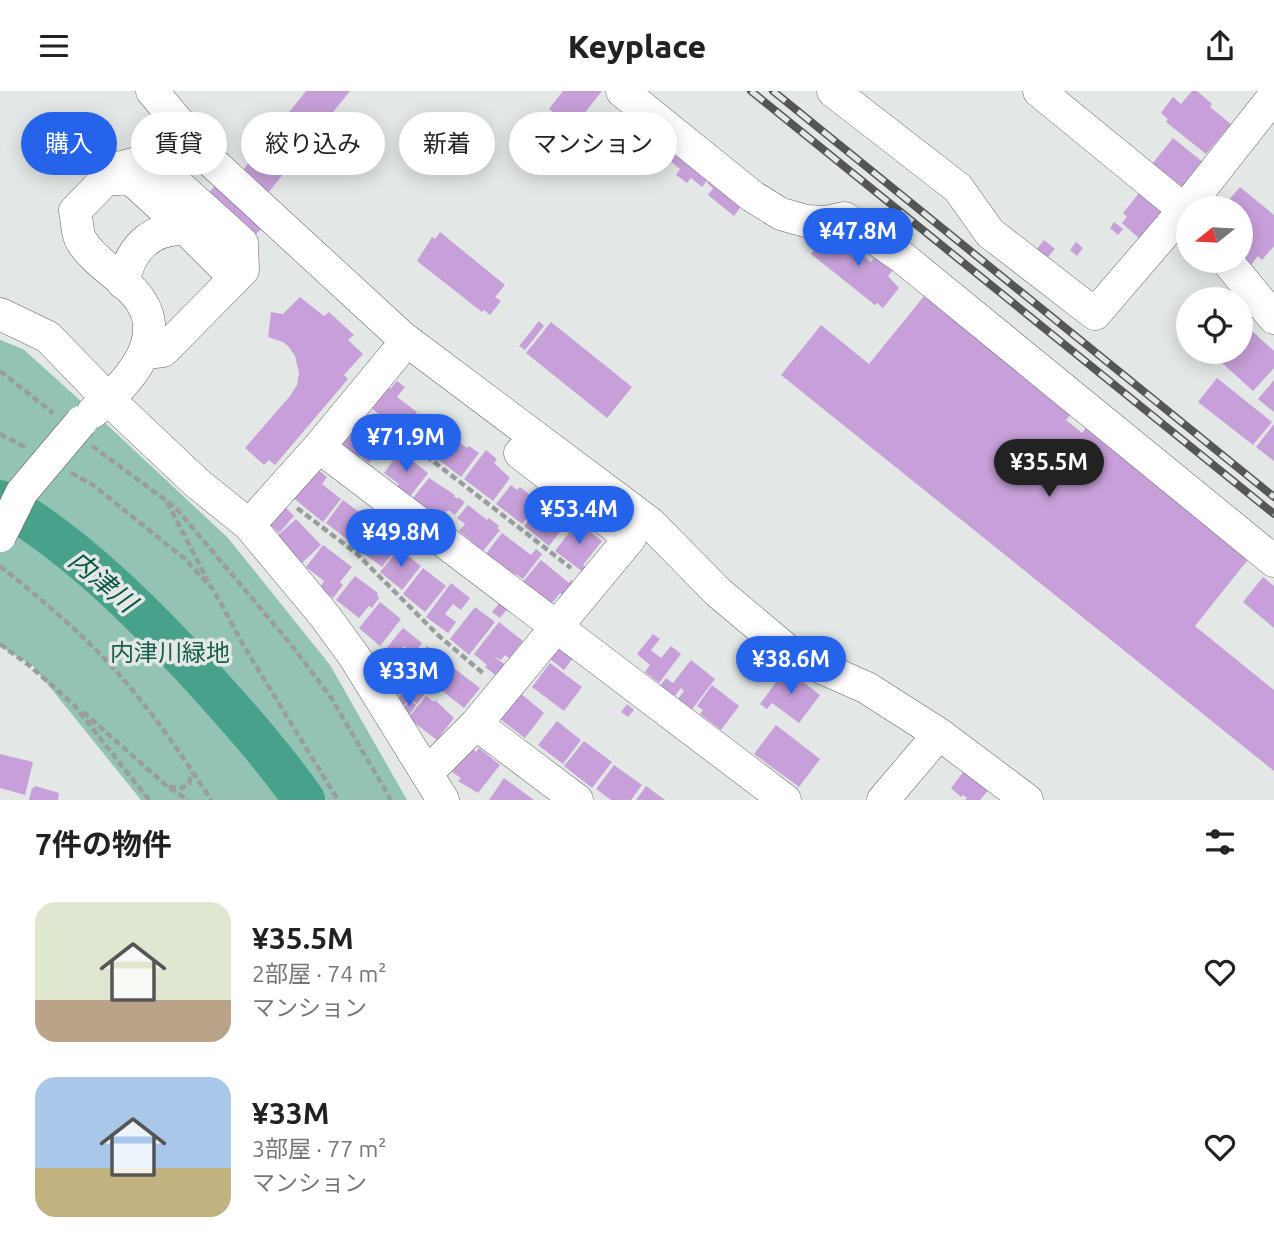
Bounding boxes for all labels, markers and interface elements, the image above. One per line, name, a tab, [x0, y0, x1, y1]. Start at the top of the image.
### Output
icon: menu	[35, 27, 73, 65]
icon: share	[1201, 27, 1239, 65]
text: Keyplace	[568, 28, 706, 64]
chip: 購入	[21, 112, 117, 175]
chip: 賃貸	[131, 112, 227, 175]
chip: 絞り込み	[241, 112, 385, 175]
chip: 新着	[399, 112, 495, 175]
chip: マンション	[509, 112, 677, 175]
north arrow	[1176, 196, 1253, 273]
map controls	[1176, 196, 1253, 364]
pin: ¥47.8M	[801, 209, 915, 268]
text: ¥47.8M	[819, 218, 897, 243]
button: locate	[1176, 287, 1253, 364]
pin: ¥71.9M	[349, 415, 463, 474]
text: ¥71.9M	[367, 424, 445, 449]
pin: ¥35.5M	[992, 439, 1106, 499]
text: ¥35.5M	[1010, 449, 1088, 474]
pin: ¥53.4M	[522, 487, 636, 546]
text: ¥53.4M	[540, 496, 618, 521]
pin: ¥49.8M	[344, 510, 458, 569]
text: ¥49.8M	[362, 519, 440, 544]
water label: 内津川	[64, 545, 144, 619]
pin: ¥38.6M	[734, 637, 848, 696]
park label: 内津川緑地	[110, 639, 230, 666]
text: ¥38.6M	[752, 646, 830, 671]
pin: ¥33M	[368, 649, 450, 708]
text: ¥33M	[379, 658, 439, 683]
icon: filters	[1201, 823, 1239, 861]
text: 7件の物件	[35, 827, 172, 861]
text: ¥35.5M	[252, 921, 354, 955]
icon: home	[91, 930, 175, 1014]
icon: heart	[1201, 953, 1239, 991]
text: 2部屋 · 74 m²	[252, 961, 386, 986]
text: マンション	[252, 995, 367, 1020]
text: ¥33M	[252, 1096, 329, 1130]
icon: home	[91, 1105, 175, 1189]
icon: heart	[1201, 1128, 1239, 1166]
text: 3部屋 · 77 m²	[252, 1136, 386, 1161]
text: マンション	[252, 1170, 367, 1195]

